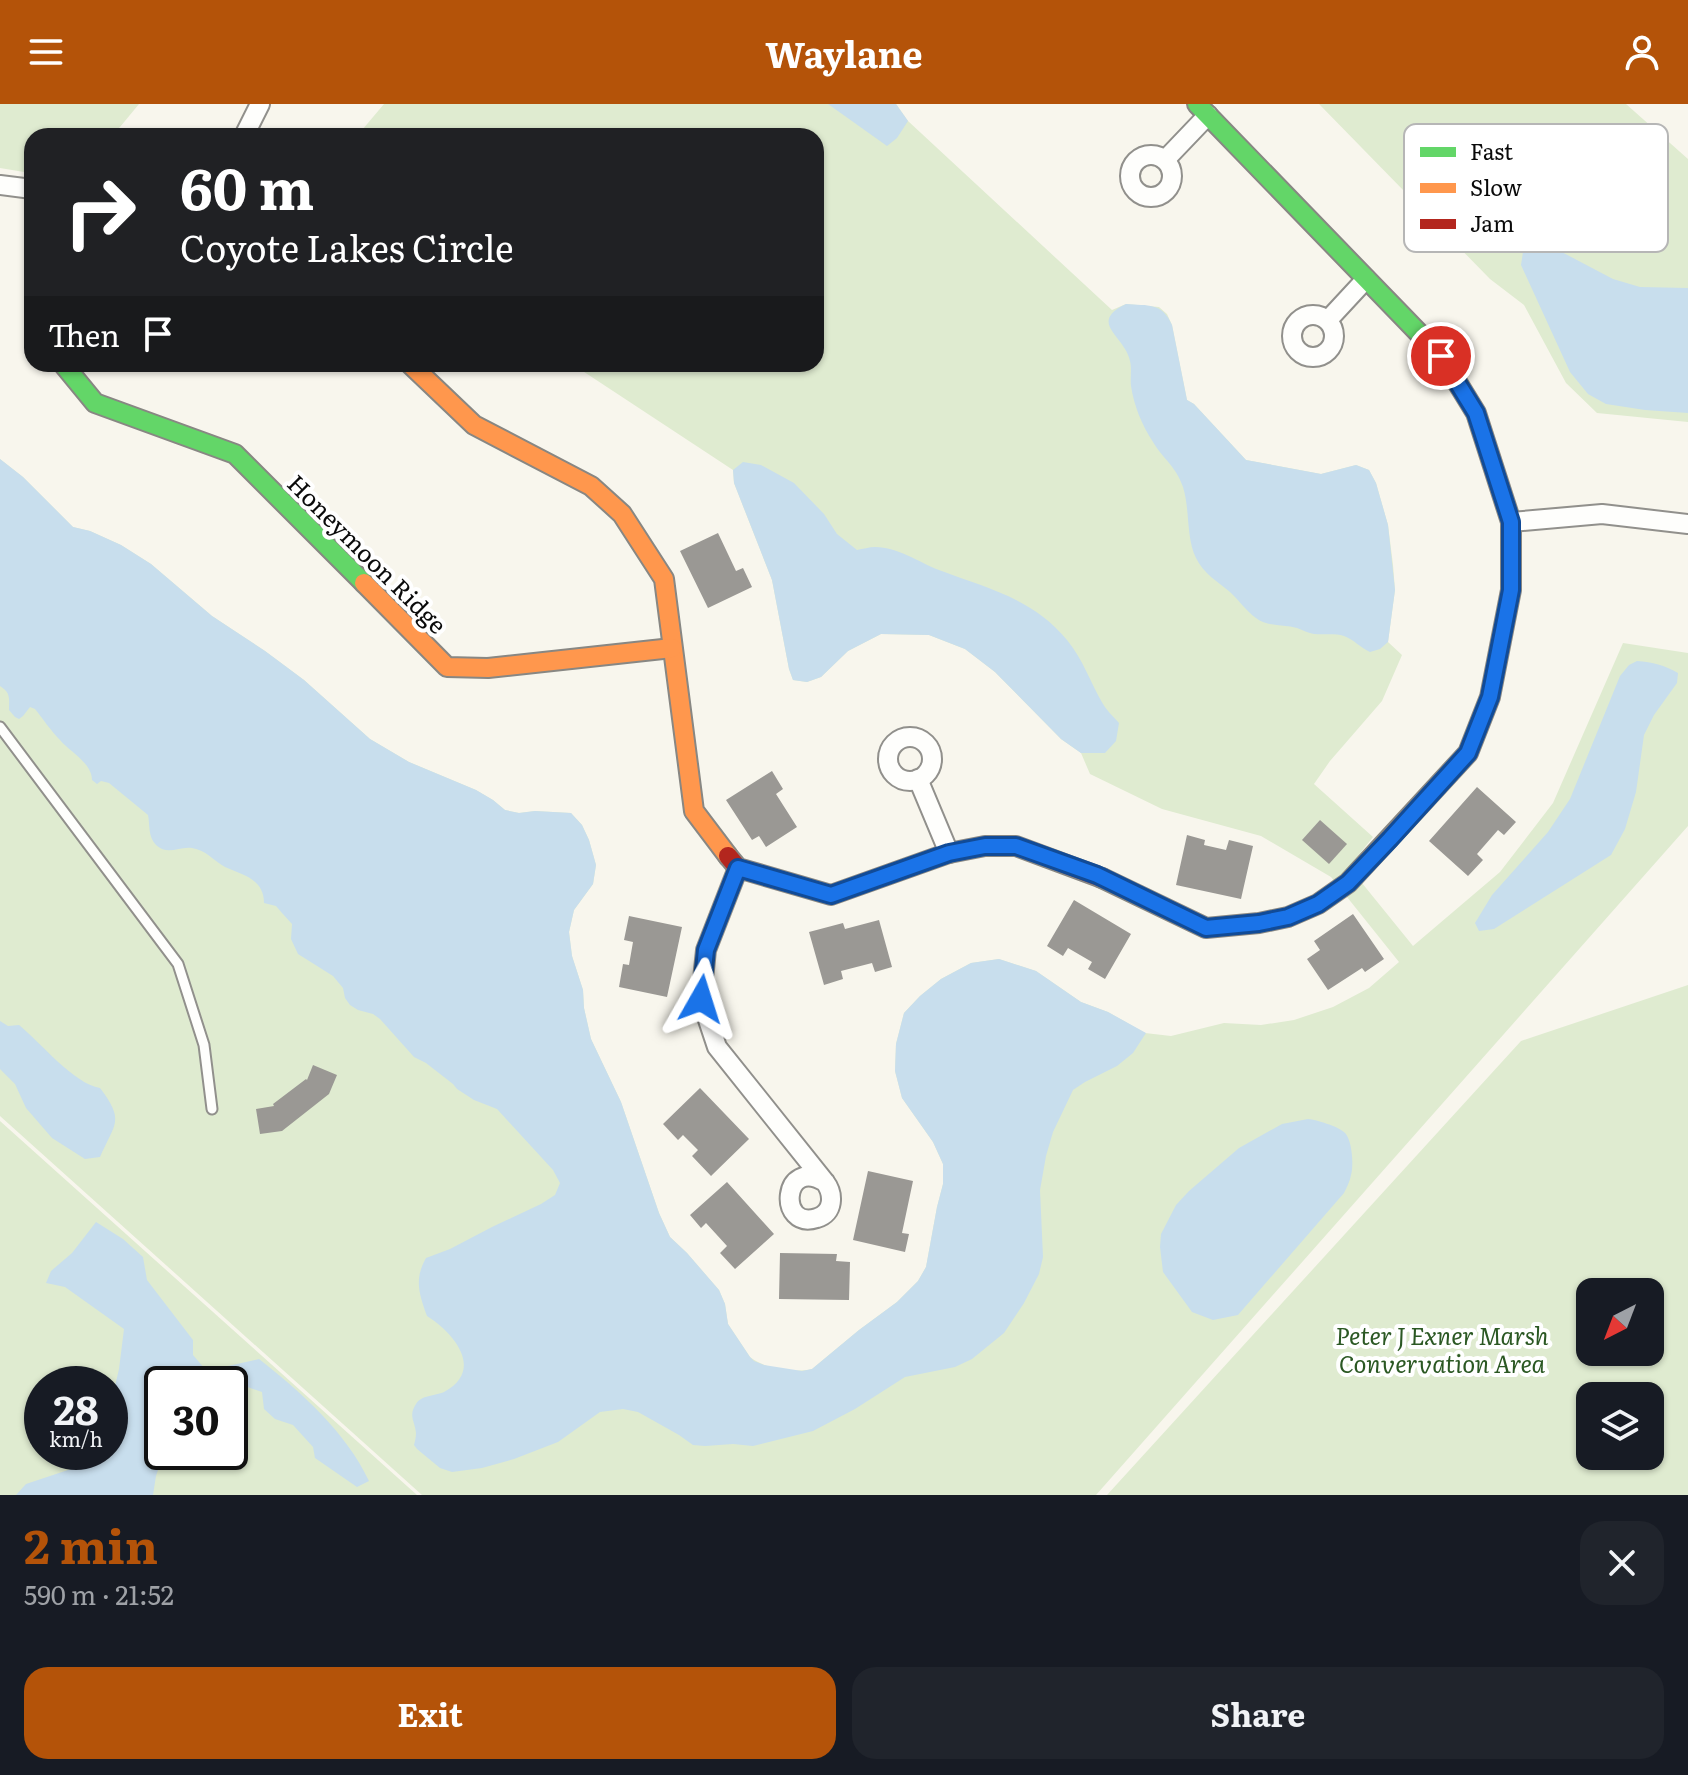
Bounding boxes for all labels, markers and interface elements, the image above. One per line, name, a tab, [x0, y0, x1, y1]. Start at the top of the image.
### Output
text: Waylane	[765, 26, 923, 79]
icon: menu	[24, 30, 68, 74]
icon: person	[1620, 30, 1664, 74]
legend	[1404, 124, 1668, 252]
text: Fast	[1470, 134, 1513, 167]
text: 60 m	[180, 144, 314, 227]
icon: right	[48, 160, 152, 264]
text: Slow	[1470, 170, 1522, 203]
text: Jam	[1470, 206, 1514, 239]
text: Coyote Lakes Circle	[180, 220, 514, 273]
text: Then	[48, 312, 120, 356]
icon: arrive	[136, 312, 180, 356]
pin	[1407, 322, 1475, 390]
icon: arrive	[1419, 334, 1463, 378]
street label: Honeymoon Ridge	[280, 465, 456, 641]
position arrow	[659, 957, 743, 1041]
north arrow	[1576, 1278, 1664, 1366]
map controls	[1576, 1278, 1664, 1470]
park label: Peter J Exner Marsh Convervation Area	[1335, 1317, 1549, 1380]
speed limit sign: 30	[144, 1366, 248, 1470]
text: 28	[53, 1378, 99, 1437]
button: layers	[1576, 1382, 1664, 1470]
text: km/h	[49, 1423, 103, 1453]
text: 2 min	[24, 1508, 158, 1579]
button: close	[1580, 1521, 1664, 1605]
text: 590 m · 21:52	[24, 1574, 174, 1613]
button: Exit	[24, 1667, 836, 1759]
button: Share	[852, 1667, 1664, 1759]

